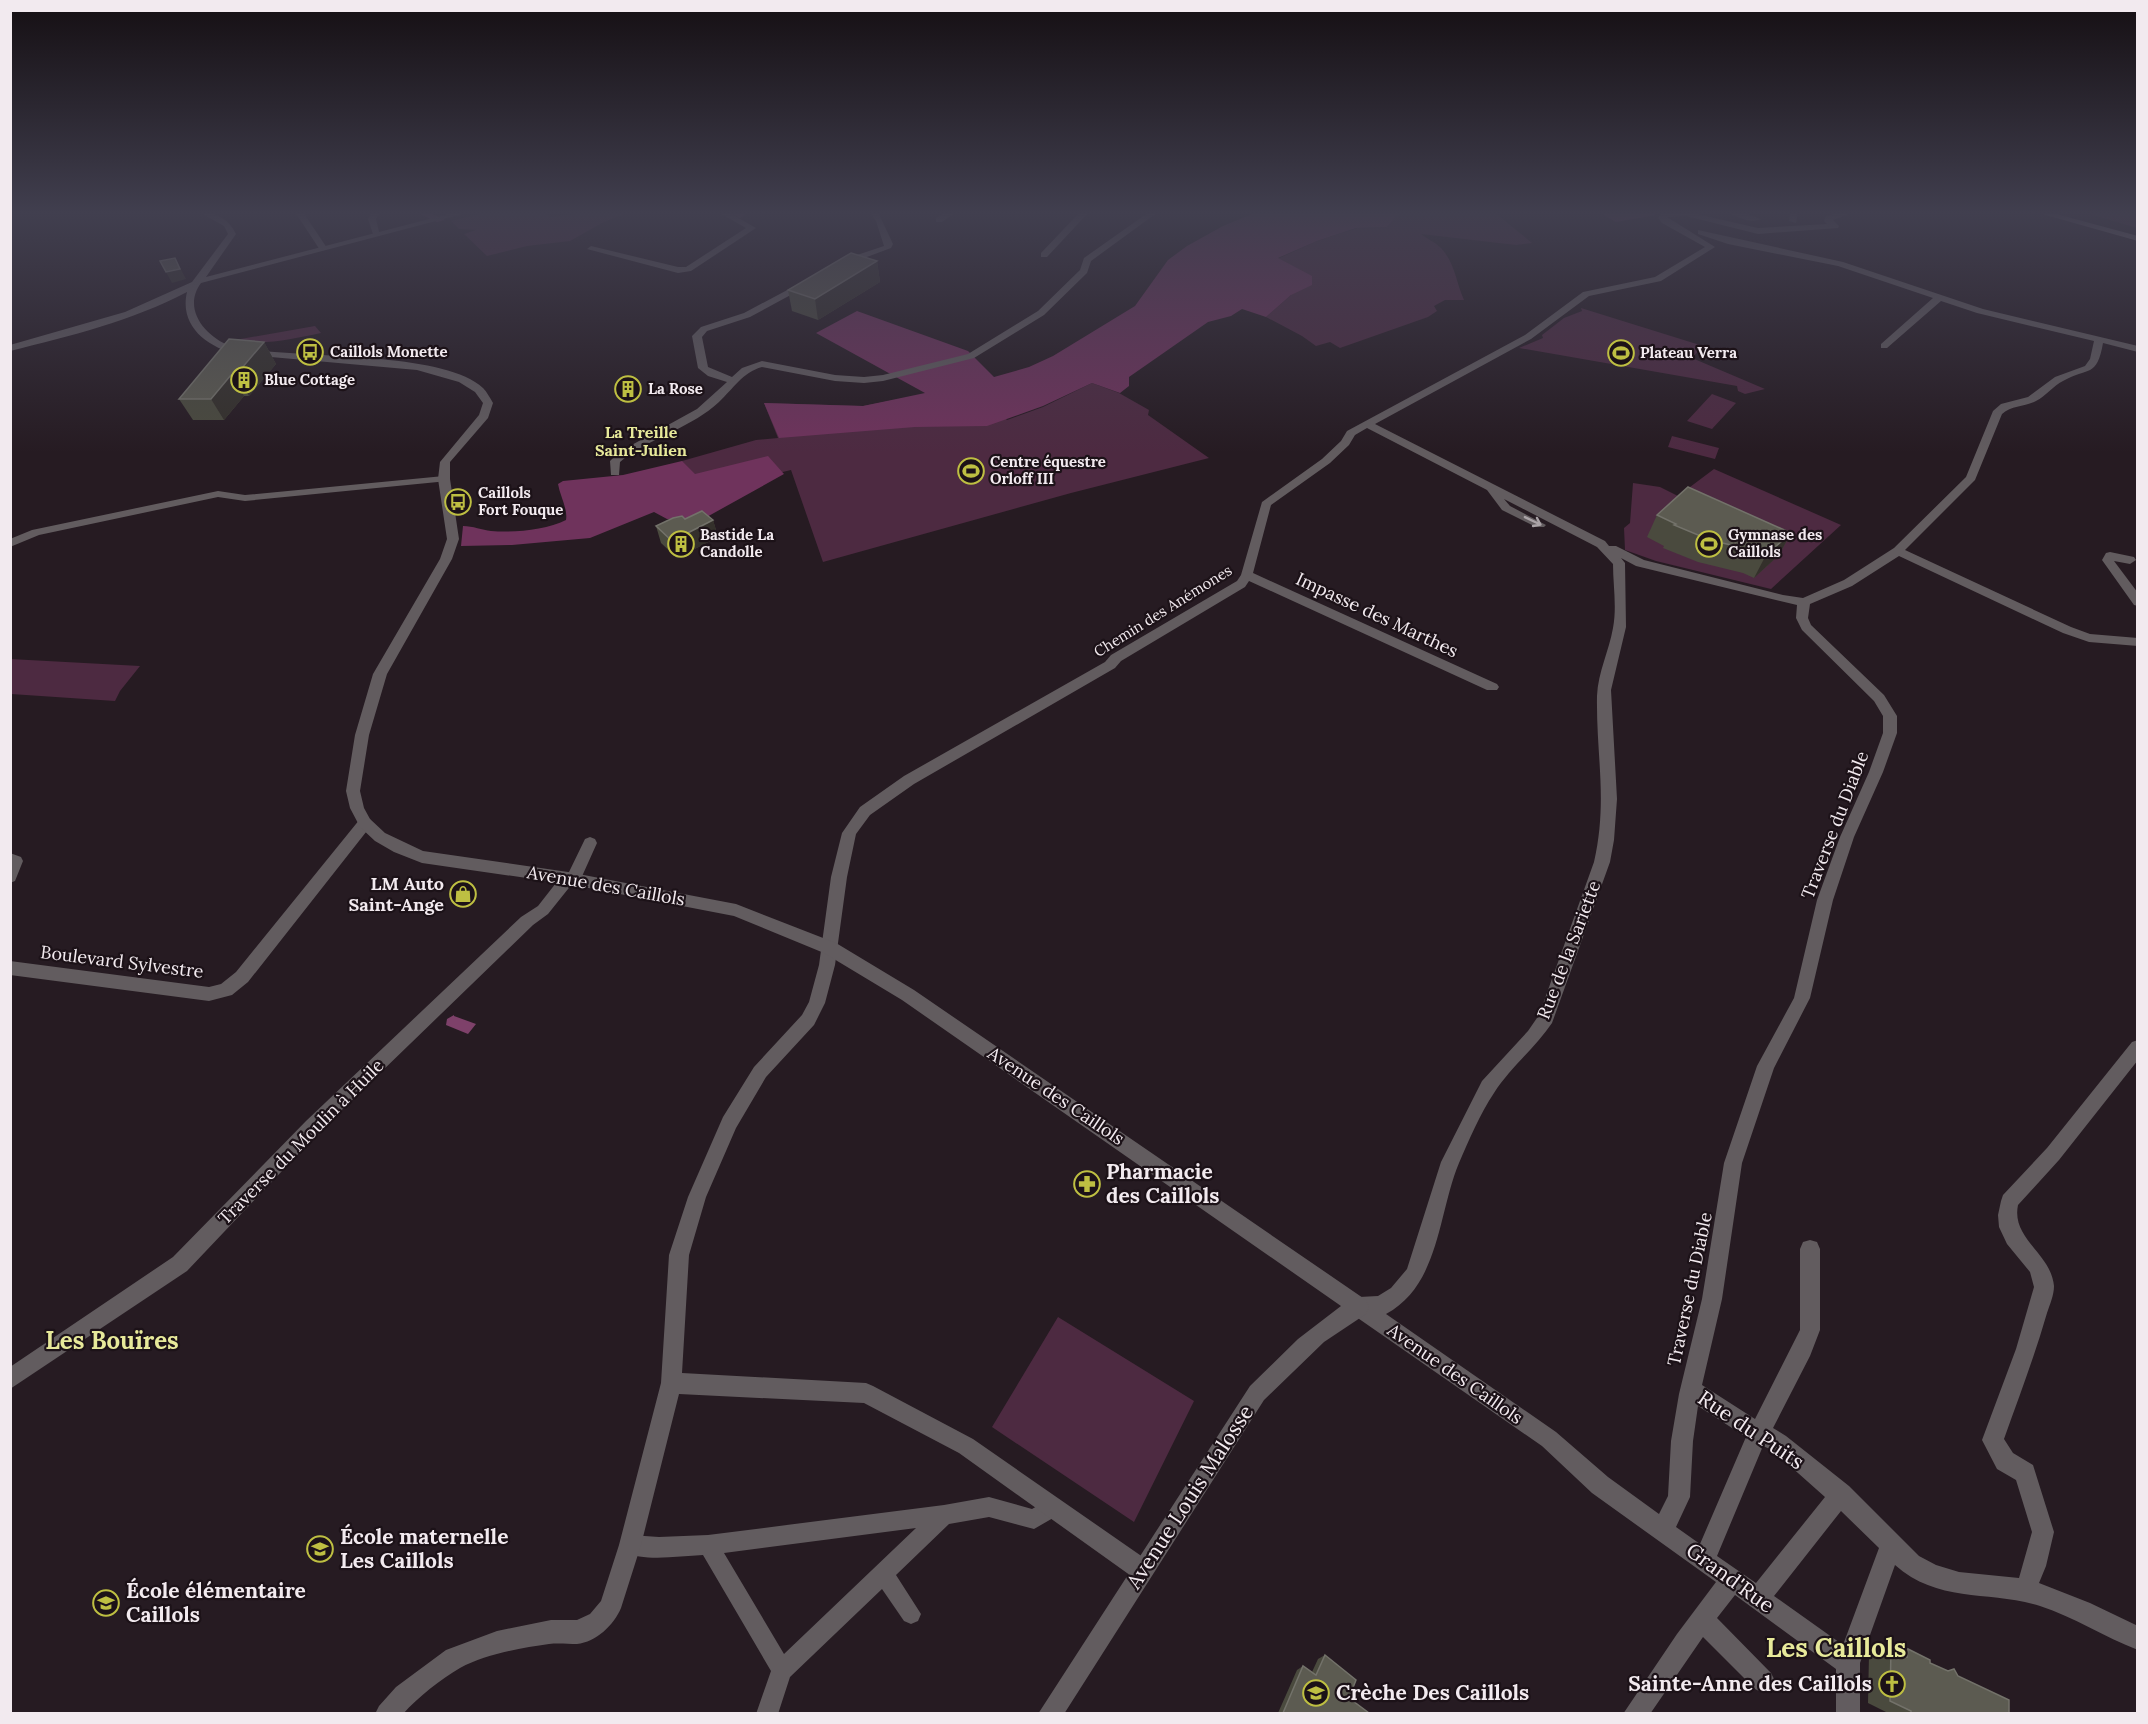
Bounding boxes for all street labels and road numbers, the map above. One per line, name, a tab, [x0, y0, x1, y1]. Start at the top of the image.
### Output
street label: Chemin des Anémones	[1090, 560, 1235, 661]
street label: Impasse des Marthes	[1292, 567, 1462, 662]
street label: Traverse du Diable	[1796, 747, 1873, 902]
street label: Avenue des Caillols	[524, 860, 687, 911]
street label: Rue de la Sariette	[1532, 877, 1606, 1022]
street label: Boulevard Sylvestre	[39, 940, 205, 983]
street label: Avenue des Caillols	[983, 1041, 1129, 1150]
street label: Traverse du Moulin à Huile	[213, 1054, 389, 1229]
street label: Traverse du Diable	[1662, 1210, 1717, 1368]
street label: Avenue des Caillols	[1382, 1318, 1527, 1429]
street label: Rue du Puits	[1693, 1384, 1810, 1475]
street label: Avenue Louis Malosse	[1119, 1400, 1259, 1595]
street label: Grand'Rue	[1681, 1537, 1780, 1619]

